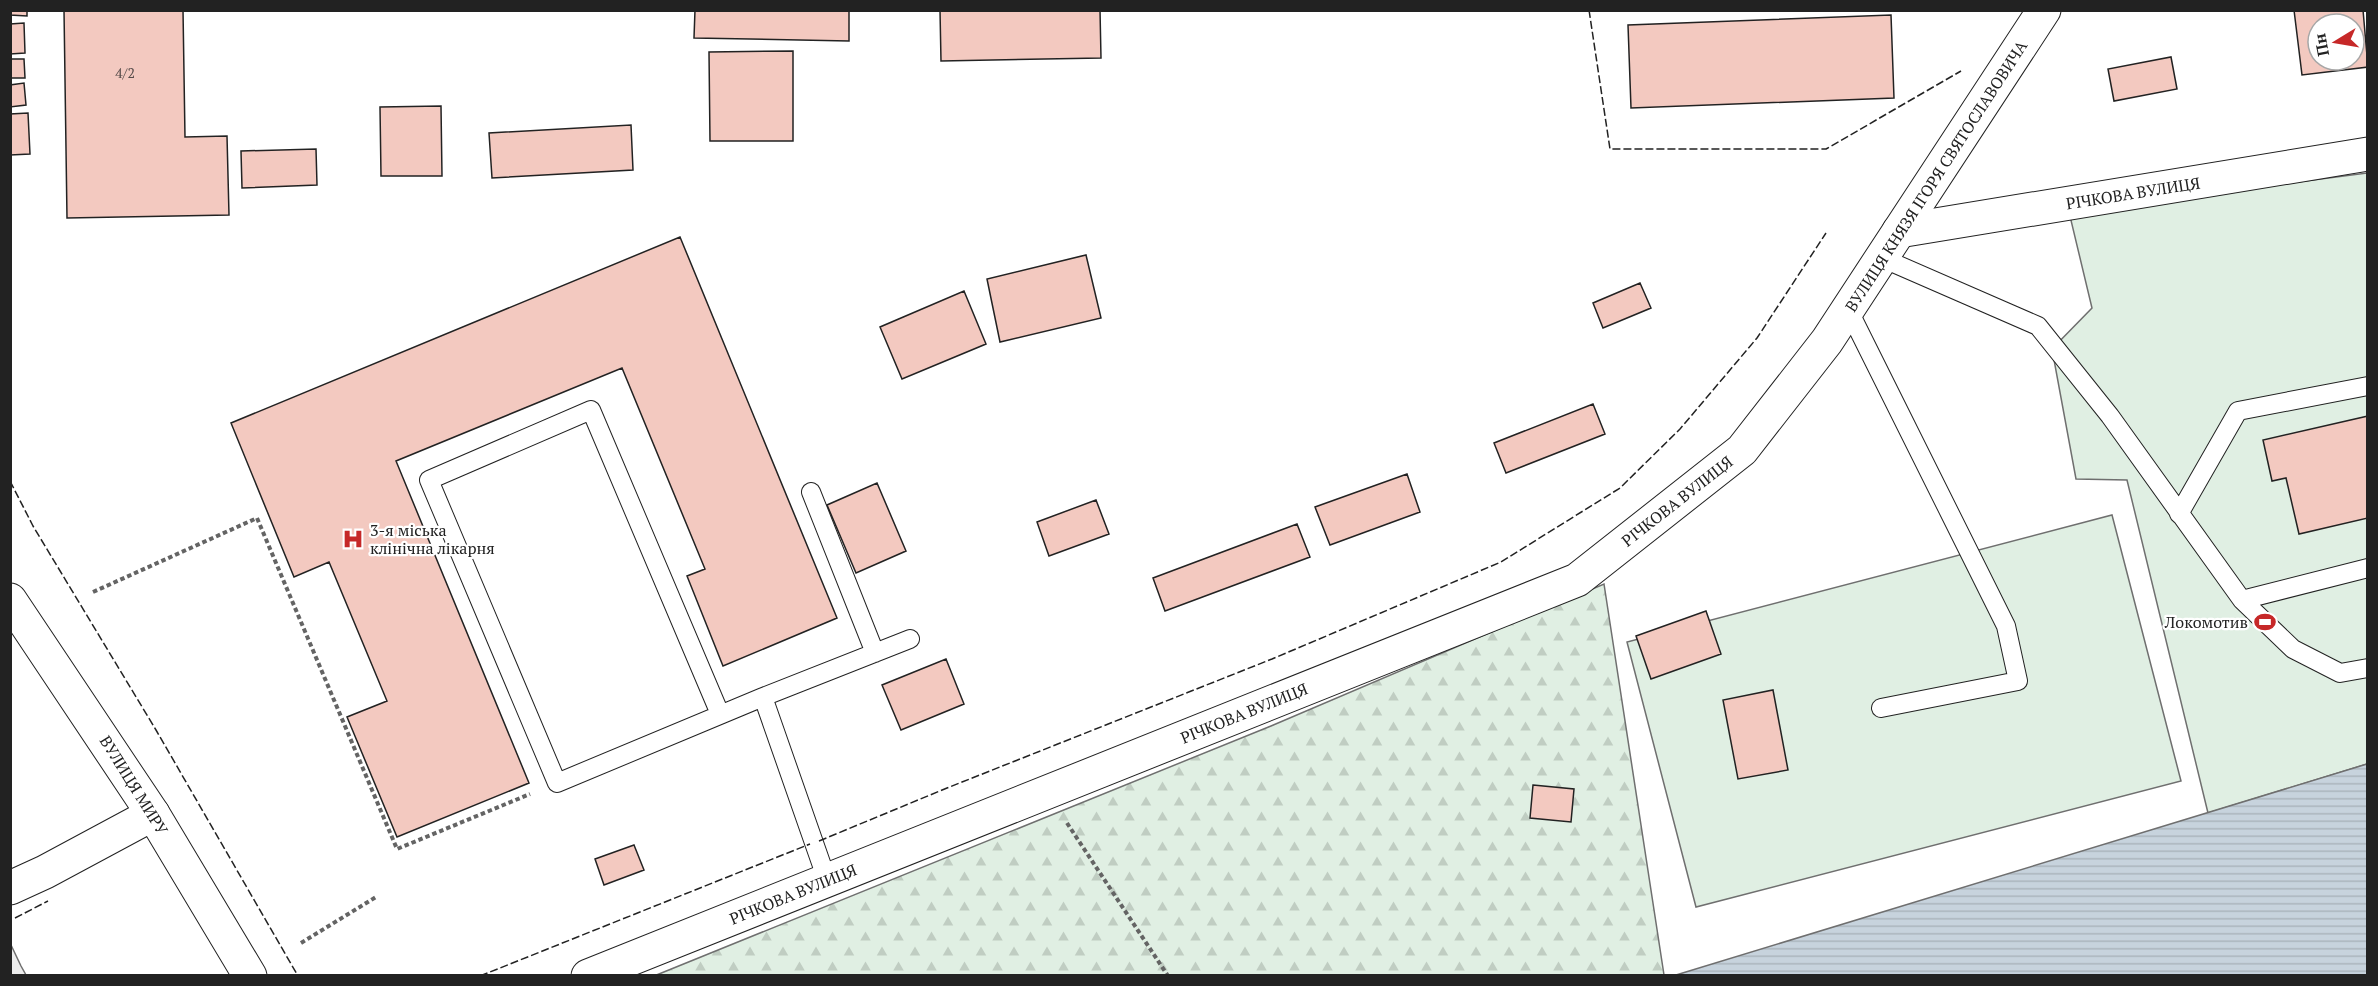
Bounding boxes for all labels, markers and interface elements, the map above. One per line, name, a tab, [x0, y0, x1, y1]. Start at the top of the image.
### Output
north arrow	[2306, 12, 2366, 72]
text: Пн	[2308, 31, 2334, 58]
street label: ВУЛИЦЯ КНЯЗЯ ІГОРЯ СВЯТОСЛАВОВИЧА	[1840, 36, 2032, 316]
house number: 4/2	[115, 63, 135, 82]
street label: РІЧКОВА ВУЛИЦЯ	[2064, 172, 2202, 214]
street label: РІЧКОВА ВУЛИЦЯ	[1617, 451, 1737, 551]
place label: 3-я міська клінічна лікарня	[370, 519, 495, 559]
hospital icon: 3-я міська клінічна лікарня	[341, 527, 365, 551]
sports icon: Локомотив	[2253, 610, 2277, 634]
place label: Локомотив	[2164, 611, 2248, 633]
street label: РІЧКОВА ВУЛИЦЯ	[1177, 677, 1311, 749]
street label: ВУЛИЦЯ МИРУ	[95, 731, 174, 839]
street label: РІЧКОВА ВУЛИЦЯ	[726, 858, 860, 930]

